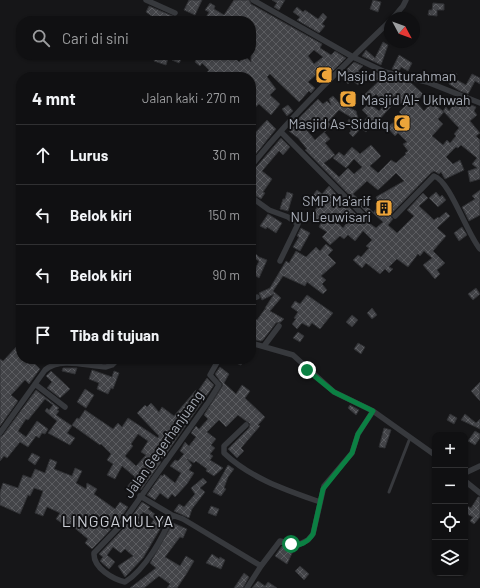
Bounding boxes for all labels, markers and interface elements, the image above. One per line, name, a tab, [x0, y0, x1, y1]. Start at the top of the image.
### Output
north arrow	[384, 12, 420, 48]
search box	[16, 16, 256, 60]
icon: search	[30, 27, 52, 49]
text: Cari di sini	[62, 29, 129, 47]
mosque icon: Masjid Baiturahman	[314, 65, 334, 85]
place label: Masjid Baiturahman	[337, 67, 456, 84]
text: 4 mnt	[32, 88, 76, 108]
mosque icon: Masjid Al- Ukhwah	[338, 89, 358, 109]
text: Jalan kaki · 270 m	[142, 90, 240, 106]
place label: Masjid Al- Ukhwah	[361, 91, 471, 108]
mosque icon: Masjid As-Siddiq	[392, 113, 412, 133]
place label: Masjid As-Siddiq	[289, 115, 389, 132]
icon: ahead	[32, 144, 54, 166]
text: Lurus	[70, 146, 108, 164]
text: 30 m	[213, 147, 240, 163]
place label: SMP Ma'arif NU Leuwisari	[291, 192, 371, 225]
building icon: SMP Ma'arif NU Leuwisari	[374, 198, 394, 218]
icon: left	[32, 204, 54, 226]
text: Belok kiri	[70, 206, 132, 224]
text: 150 m	[208, 207, 240, 223]
icon: left	[32, 264, 54, 286]
text: Belok kiri	[70, 266, 132, 284]
text: 90 m	[213, 267, 240, 283]
icon: arrive	[32, 324, 54, 346]
text: Tiba di tujuan	[70, 326, 159, 344]
route end	[298, 361, 316, 379]
street label: Jalan Gegerhanjuang	[119, 387, 207, 501]
map controls	[432, 432, 468, 576]
button: +	[432, 432, 468, 468]
button: −	[432, 468, 468, 504]
button: locate	[432, 504, 468, 540]
district label: LINGGAMULYA	[62, 511, 174, 530]
route start	[282, 535, 300, 553]
button: layers	[432, 540, 468, 576]

